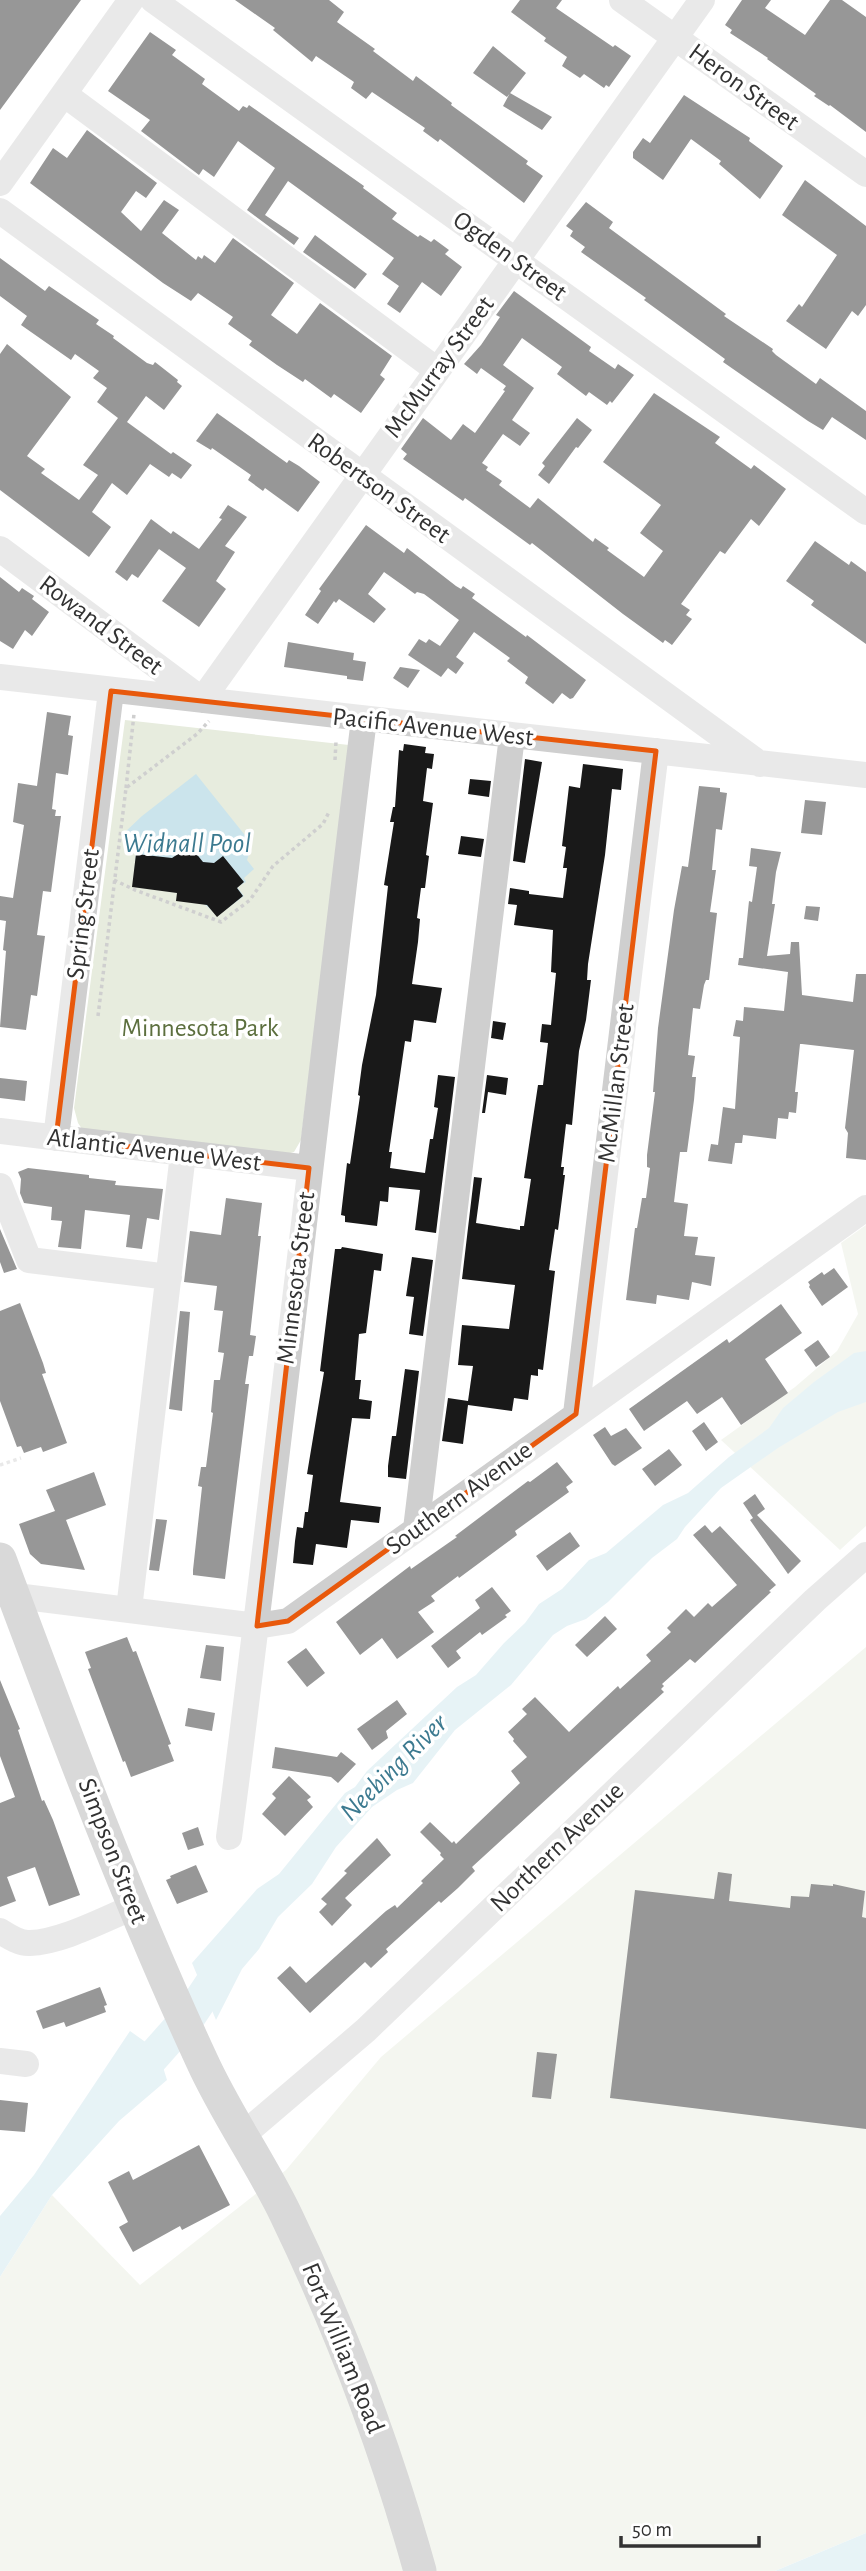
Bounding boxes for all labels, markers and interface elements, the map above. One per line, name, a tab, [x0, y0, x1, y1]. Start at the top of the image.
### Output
street label: Heron Street	[684, 39, 804, 135]
street label: Ogden Street	[448, 206, 572, 306]
street label: McMurray Street	[379, 291, 499, 443]
street label: Robertson Street	[303, 428, 455, 548]
street label: Rowand Street	[34, 570, 168, 680]
street label: Pacific Avenue West	[331, 704, 535, 750]
water label: Widnall Pool	[123, 830, 251, 858]
street label: Spring Street	[62, 847, 104, 981]
street label: McMillan Street	[593, 1002, 639, 1164]
park label: Minnesota Park	[121, 1015, 279, 1041]
street label: Atlantic Avenue West	[46, 1124, 262, 1176]
street label: Minnesota Street	[273, 1190, 319, 1366]
street label: Southern Avenue	[381, 1436, 537, 1560]
water label: Neebing River	[335, 1709, 453, 1827]
street label: Simpson Street	[73, 1775, 153, 1927]
street label: Northern Avenue	[485, 1777, 629, 1917]
street label: Fort William Road	[297, 2259, 389, 2437]
scale bar	[621, 2504, 759, 2548]
text: 50 m	[632, 2519, 672, 2540]

